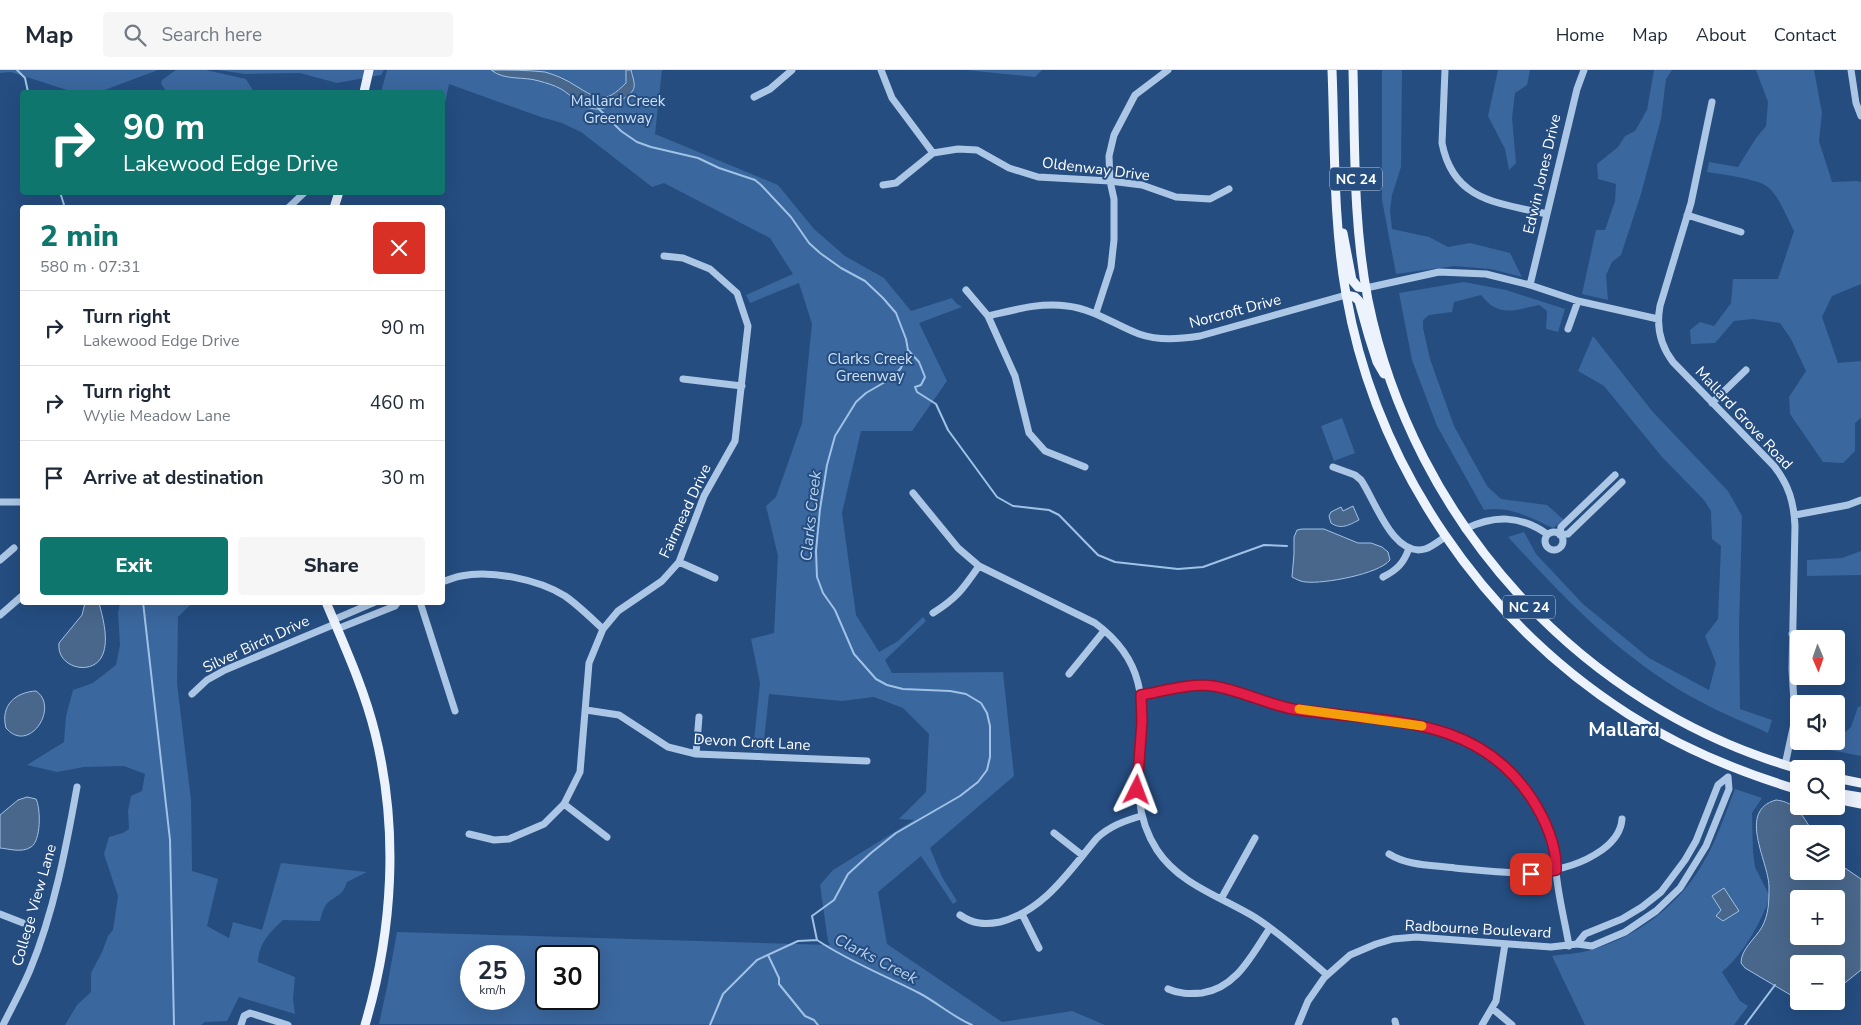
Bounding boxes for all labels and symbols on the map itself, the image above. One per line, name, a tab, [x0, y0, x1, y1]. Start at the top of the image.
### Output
park label: Mallard Creek Greenway	[571, 91, 666, 128]
street label: Edwin Jones Drive	[1519, 112, 1565, 236]
street label: Oldenway Drive	[1041, 152, 1151, 186]
road number: NC 24	[1330, 168, 1382, 190]
street label: Norcroft Drive	[1187, 289, 1283, 333]
park label: Clarks Creek Greenway	[827, 349, 913, 386]
street label: Mallard Grove Road	[1691, 362, 1797, 474]
street label: Fairmead Drive	[654, 461, 716, 561]
water label: Clarks Creek	[795, 469, 827, 562]
road number: NC 24	[1503, 596, 1555, 618]
street label: Silver Birch Drive	[199, 611, 313, 677]
north arrow	[1790, 630, 1845, 685]
district label: Mallard	[1588, 716, 1660, 743]
street label: Devon Croft Lane	[693, 729, 811, 755]
position arrow	[1110, 763, 1162, 815]
street label: College View Lane	[7, 842, 61, 968]
pin	[1510, 853, 1552, 895]
street label: Radbourne Boulevard	[1404, 915, 1552, 943]
water label: Clarks Creek	[831, 929, 922, 990]
speed limit sign: 30	[535, 945, 600, 1010]

